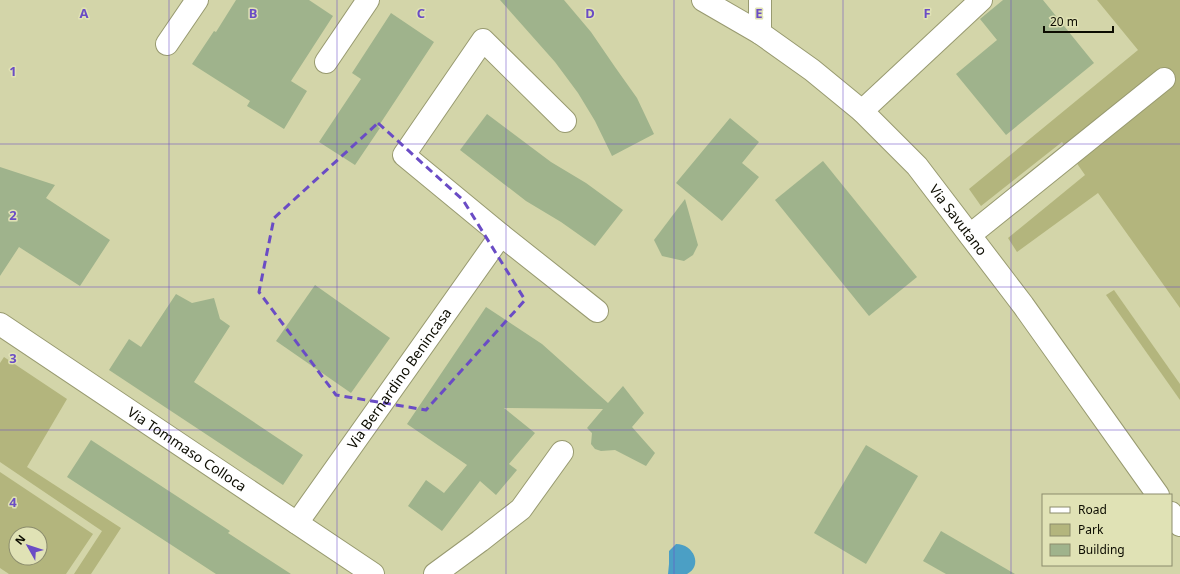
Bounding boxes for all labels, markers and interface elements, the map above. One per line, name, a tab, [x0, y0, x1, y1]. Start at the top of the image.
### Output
text: A	[80, 4, 89, 22]
text: B	[249, 4, 257, 22]
text: C	[417, 4, 425, 22]
text: D	[585, 4, 595, 22]
text: E	[755, 4, 763, 22]
text: F	[923, 4, 931, 22]
scale bar	[1044, 8, 1113, 34]
text: 20 m	[1050, 13, 1078, 30]
text: 1	[9, 62, 17, 80]
street label: Via Savutano	[925, 180, 992, 259]
text: 2	[9, 206, 17, 224]
street label: Via Bernardino Benincasa	[342, 304, 455, 453]
text: 3	[9, 349, 17, 367]
street label: Via Tommaso Colloca	[124, 402, 250, 496]
text: 4	[9, 493, 17, 511]
legend	[1042, 494, 1172, 566]
text: Road	[1078, 501, 1107, 518]
text: Park	[1078, 521, 1104, 538]
north arrow	[8, 526, 48, 566]
text: N	[11, 531, 28, 548]
text: Building	[1078, 541, 1125, 558]

